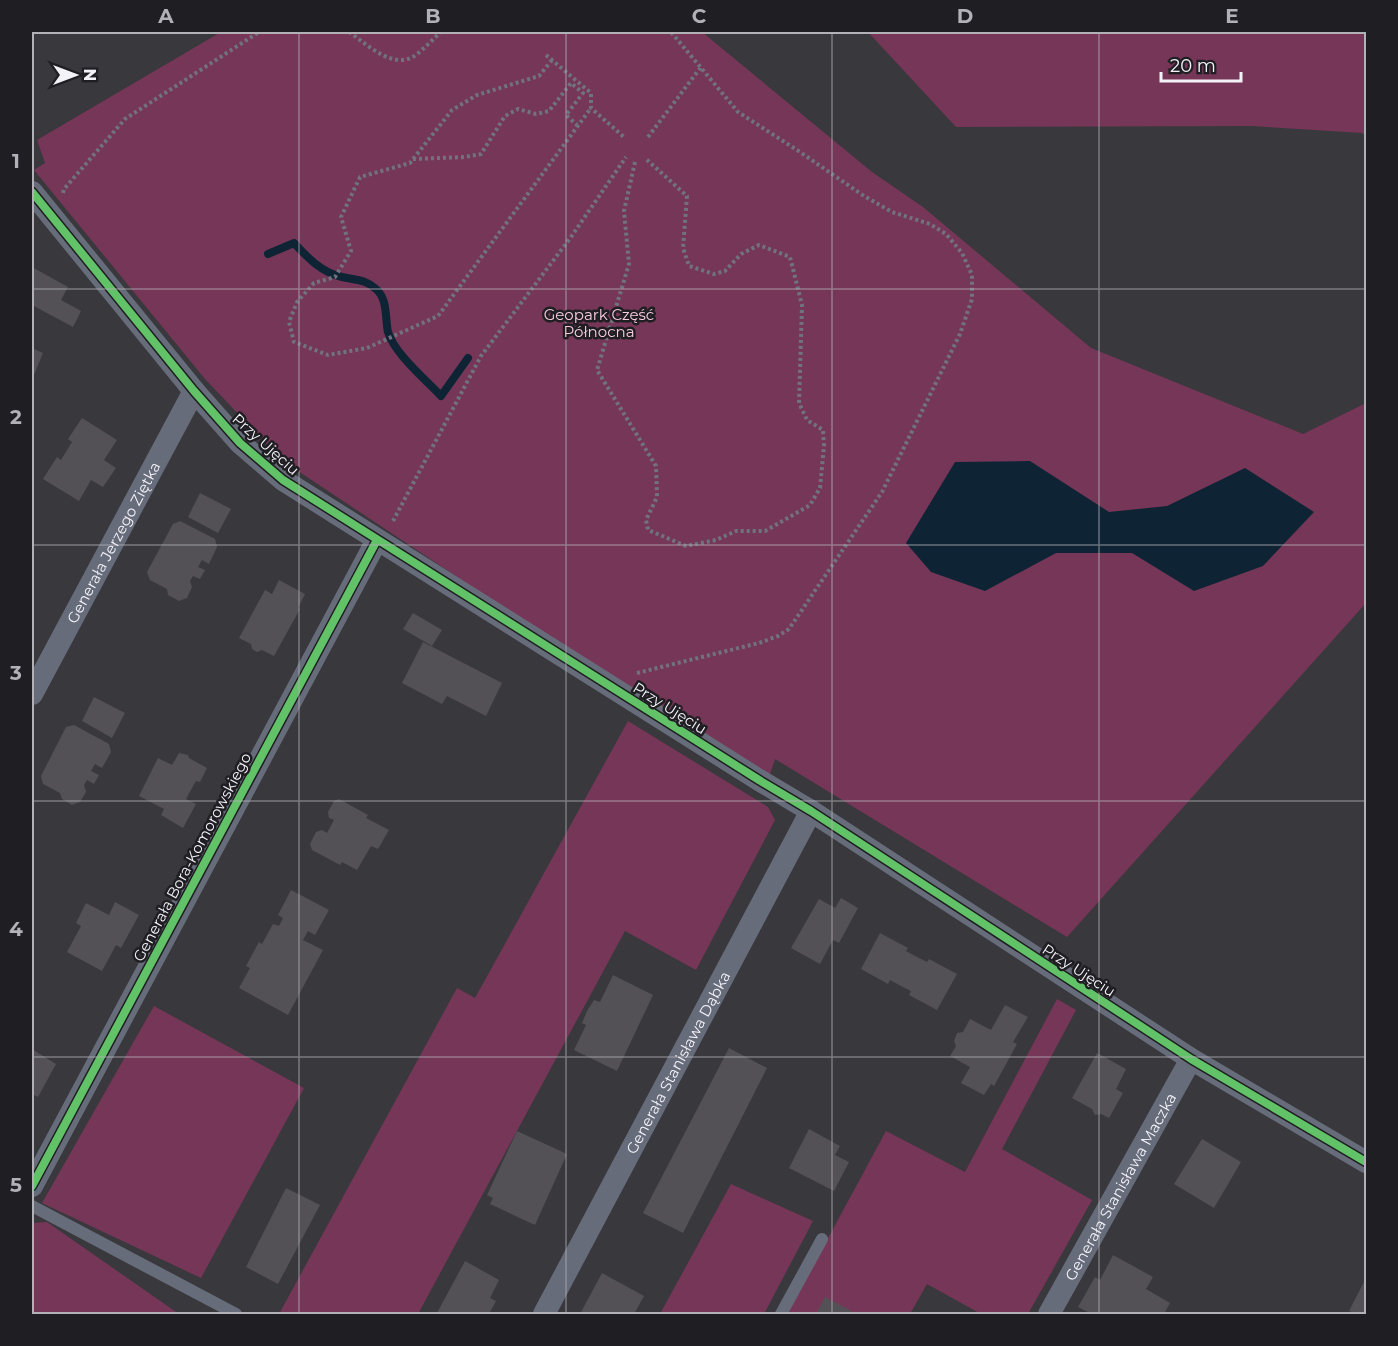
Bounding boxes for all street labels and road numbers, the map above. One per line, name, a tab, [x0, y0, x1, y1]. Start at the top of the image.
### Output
street label: Przy Ujęciu	[229, 409, 303, 479]
street label: Generała Jerzego Ziętka	[62, 458, 164, 626]
street label: Przy Ujęciu	[630, 678, 710, 738]
street label: Generała Bora-Komorowskiego	[129, 749, 255, 965]
street label: Przy Ujęciu	[1039, 939, 1119, 1001]
street label: Generała Stanisława Dąbka	[621, 968, 734, 1157]
street label: Generała Stanisława Maczka	[1060, 1089, 1180, 1284]

